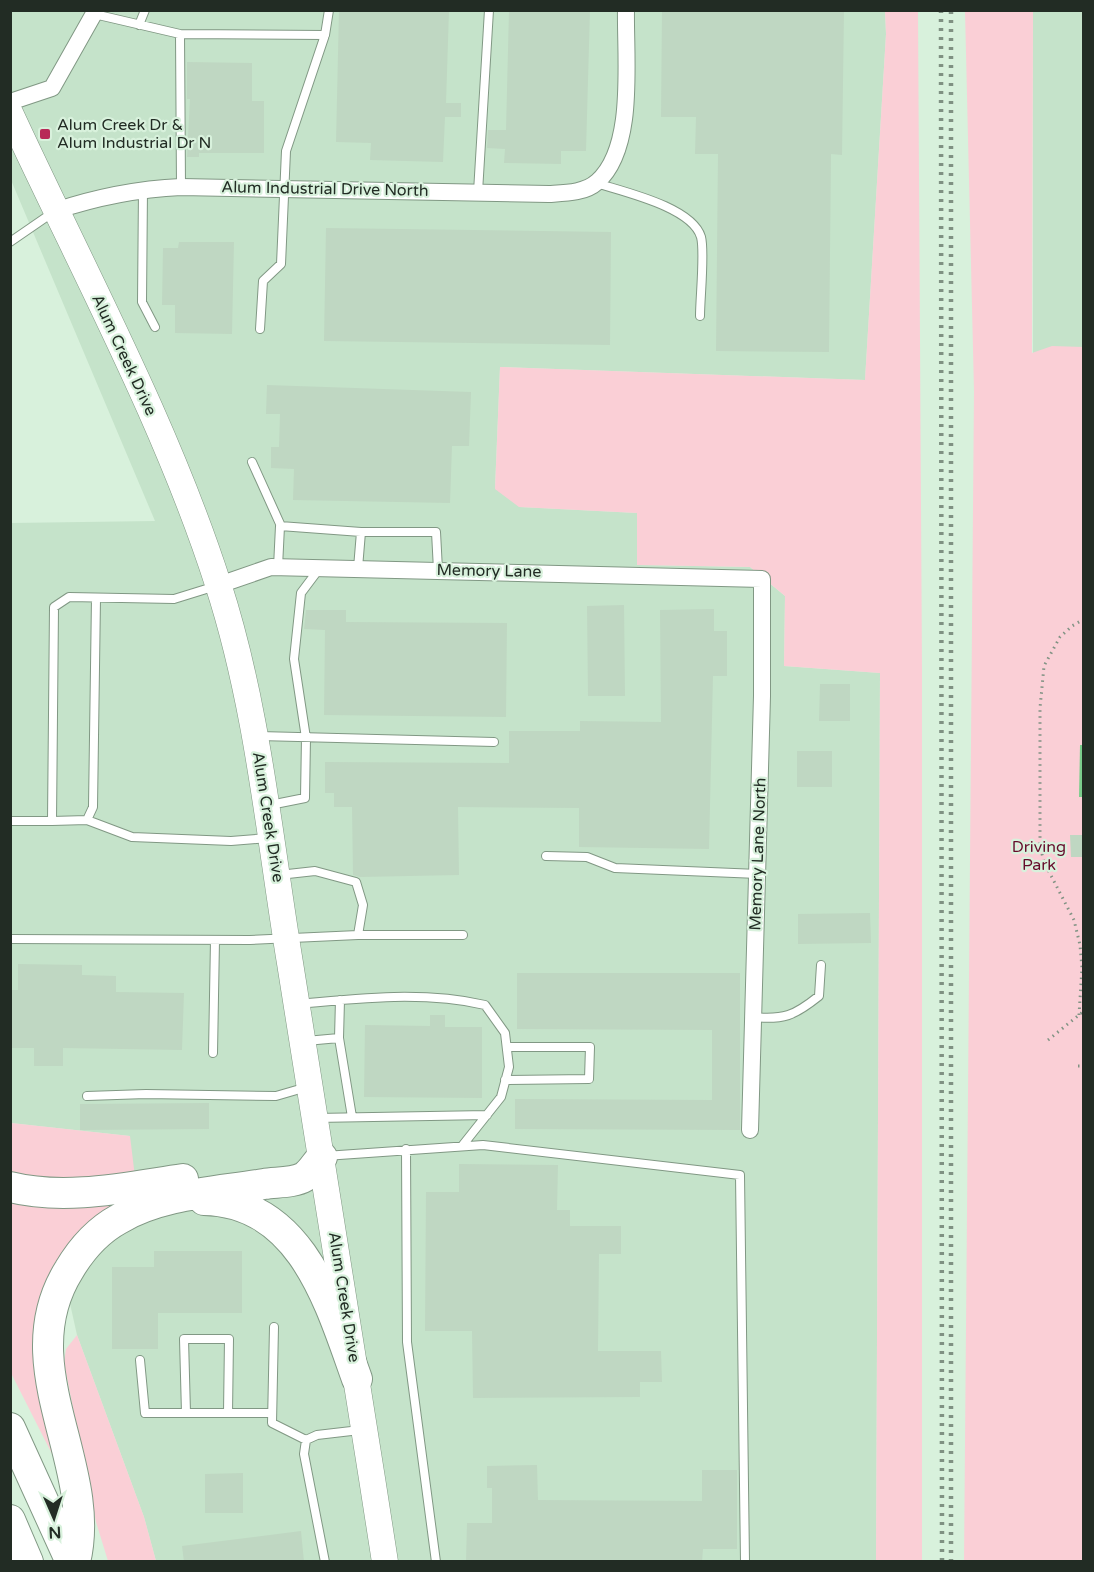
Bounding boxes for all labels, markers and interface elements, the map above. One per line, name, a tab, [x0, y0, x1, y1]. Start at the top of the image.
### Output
place label: Alum Creek Dr & Alum Industrial Dr N	[57, 115, 211, 153]
marker: Alum Creek Dr & Alum Industrial Dr N	[38, 127, 52, 141]
street label: Alum Industrial Drive North	[221, 177, 429, 201]
street label: Alum Creek Drive	[87, 291, 161, 419]
street label: Memory Lane	[437, 560, 541, 582]
street label: Alum Creek Drive	[248, 750, 288, 884]
street label: Memory Lane North	[745, 777, 771, 931]
park label: Driving Park	[1012, 837, 1066, 875]
street label: Alum Creek Drive	[324, 1230, 364, 1364]
north arrow	[24, 1488, 84, 1548]
text: N	[48, 1522, 62, 1542]

